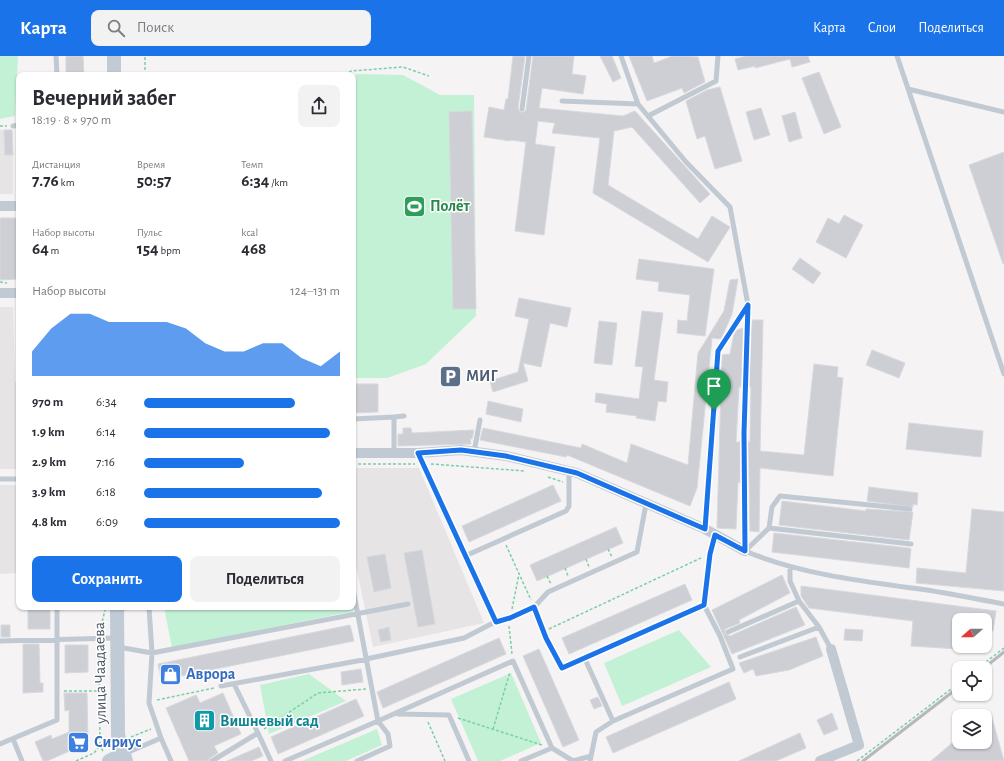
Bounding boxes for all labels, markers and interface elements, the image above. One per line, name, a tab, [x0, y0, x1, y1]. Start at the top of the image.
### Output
search box	[91, 10, 371, 46]
icon: search	[105, 17, 127, 39]
text: Карта	[20, 19, 67, 38]
text: Поиск	[137, 20, 174, 35]
text: Карта	[813, 21, 846, 35]
text: Слои	[868, 21, 896, 35]
text: Поделиться	[918, 21, 984, 35]
button: share	[298, 85, 340, 127]
text: Вечерний забег	[32, 87, 176, 109]
text: 18:19 · 8 × 970 m	[32, 114, 111, 127]
text: Дистанция	[32, 159, 81, 170]
text: Время	[137, 159, 165, 170]
text: Темп	[241, 159, 263, 170]
text: 7.76	[32, 172, 59, 189]
text: 50:57	[137, 172, 171, 189]
text: 6:34	[241, 172, 269, 189]
text: km	[59, 177, 74, 188]
text: /km	[269, 177, 288, 188]
sports icon: Полёт	[401, 193, 427, 219]
place label: Полёт	[430, 198, 471, 214]
text: Набор высоты	[32, 227, 95, 238]
text: Пульс	[137, 227, 162, 238]
text: kcal	[241, 227, 258, 238]
text: 64	[32, 240, 49, 257]
text: 154	[137, 240, 159, 257]
text: 468	[241, 240, 266, 257]
text: m	[49, 245, 59, 256]
text: bpm	[159, 245, 180, 256]
text: Набор высоты	[32, 285, 106, 298]
text: 124–131 m	[290, 285, 340, 298]
parking icon: МИГ	[438, 363, 464, 389]
place label: МИГ	[466, 368, 499, 384]
pin	[697, 369, 731, 410]
icon: arrive	[703, 375, 725, 397]
text: 970 m	[32, 396, 63, 409]
text: 6:34	[96, 396, 117, 409]
text: 1.9 km	[32, 426, 65, 439]
text: 6:14	[96, 426, 116, 439]
text: 2.9 km	[32, 456, 66, 469]
text: 7:16	[96, 456, 115, 469]
text: 3.9 km	[32, 486, 66, 499]
text: 6:18	[96, 486, 116, 499]
text: 4.8 km	[32, 516, 67, 529]
text: 6:09	[96, 516, 118, 529]
button: Сохранить	[32, 556, 182, 602]
button: Поделиться	[190, 556, 340, 602]
north arrow	[952, 613, 992, 653]
map controls	[952, 613, 992, 749]
street label: улица Чаадаева	[91, 622, 110, 725]
shop icon: Аврора	[157, 661, 183, 687]
button: locate	[952, 661, 992, 701]
place label: Аврора	[186, 666, 236, 682]
building icon: Вишневый сад	[191, 708, 217, 734]
button: layers	[952, 709, 992, 749]
place label: Вишневый сад	[220, 713, 319, 729]
supermarket icon: Сириус	[66, 729, 92, 755]
place label: Сириус	[94, 734, 142, 751]

